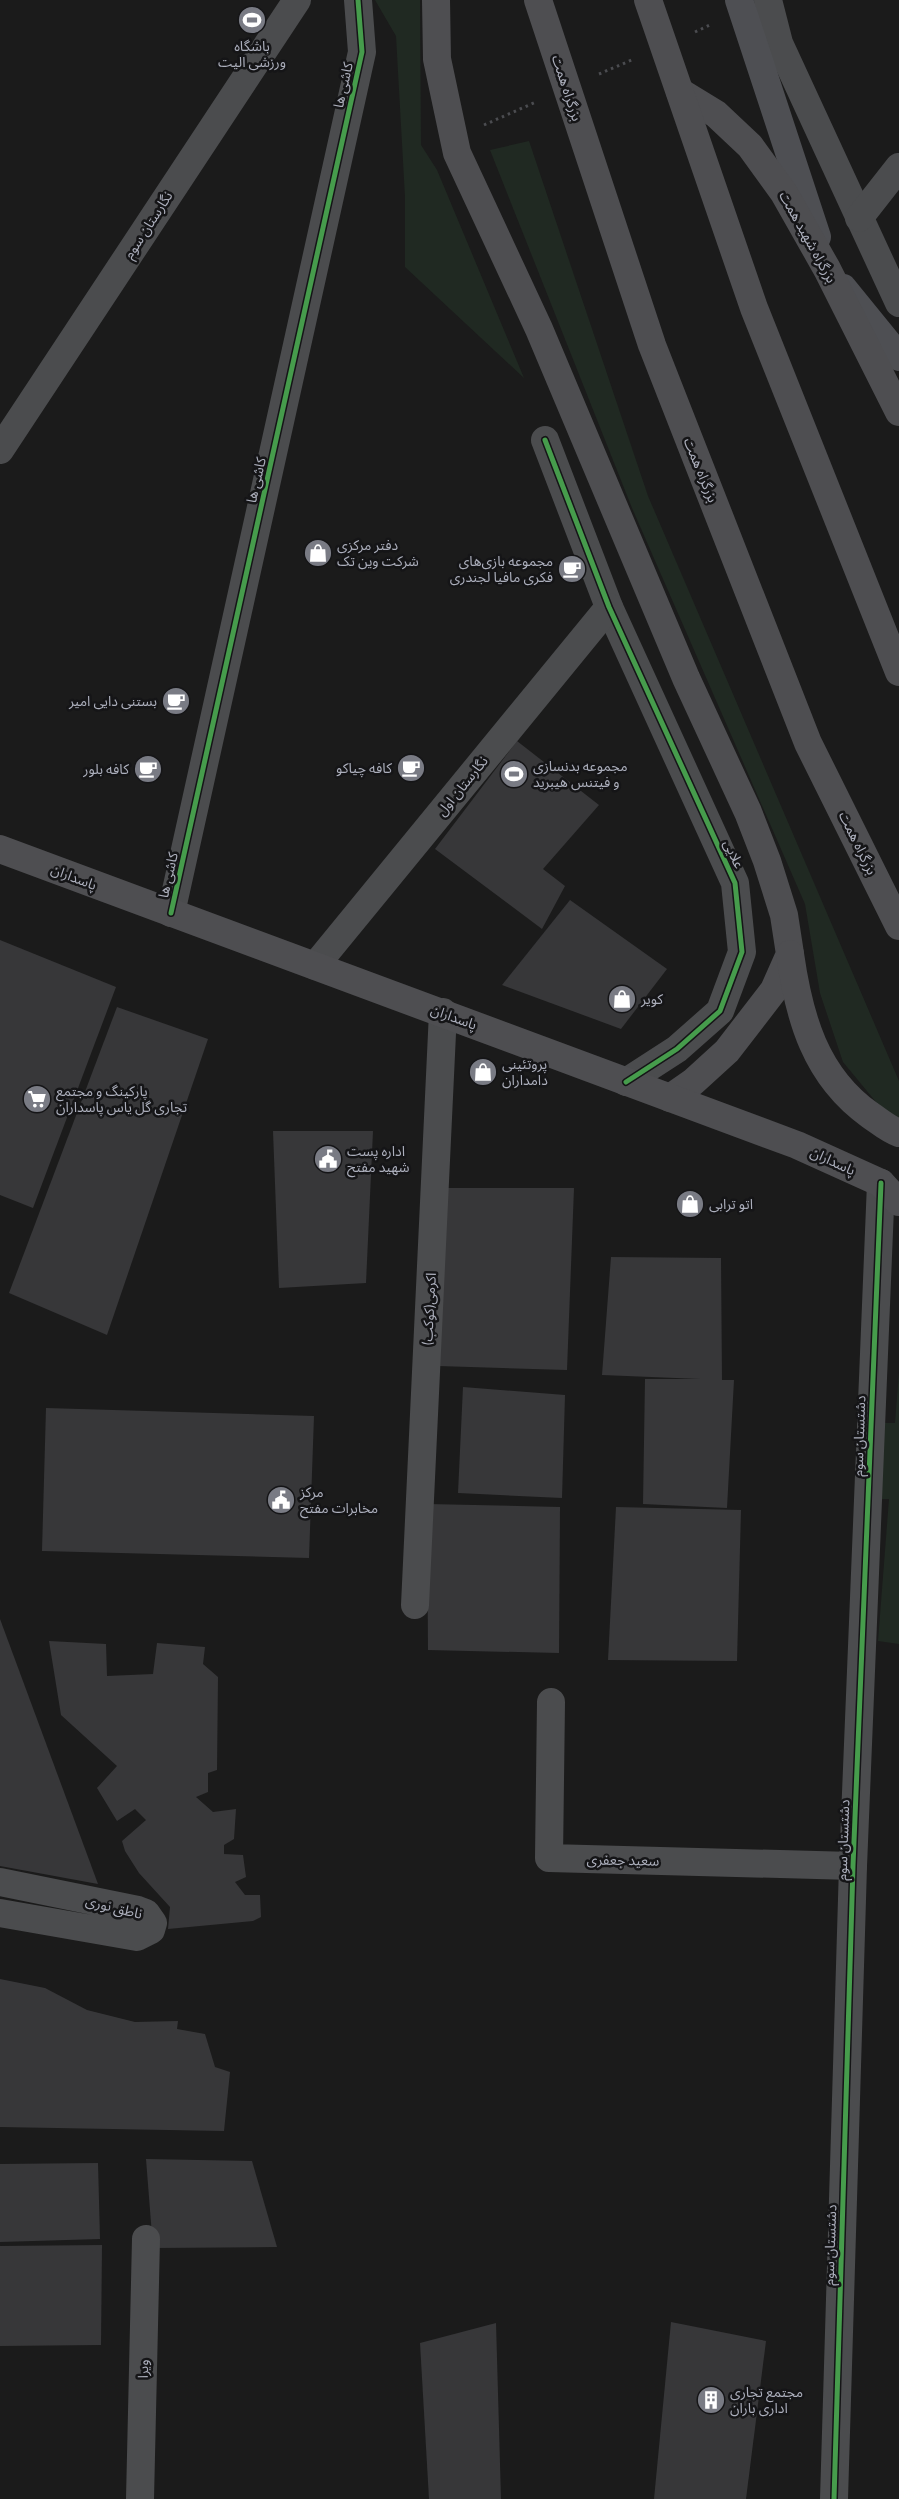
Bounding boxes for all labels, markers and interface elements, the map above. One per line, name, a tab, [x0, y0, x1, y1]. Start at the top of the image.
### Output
sports icon: باشگاه ورزشی الیت	[237, 5, 267, 35]
place label: باشگاه ورزشی الیت	[218, 35, 286, 72]
street label: بزرگراه همت	[547, 52, 588, 124]
street label: کاشی ها	[327, 60, 358, 110]
street label: نگارستان سوم	[118, 187, 178, 263]
street label: بزرگراه شهید همت	[774, 187, 843, 287]
street label: بزرگراه همت	[679, 434, 724, 506]
street label: کاشی ها	[240, 455, 271, 505]
place label: دفتر مرکزی شرکت وین تک	[337, 534, 419, 571]
shop icon: دفتر مرکزی شرکت وین تک	[303, 538, 333, 568]
place label: مجموعه بازی‌های فکری مافیا لجندری	[450, 550, 553, 587]
cafe icon: مجموعه بازی‌های فکری مافیا لجندری	[557, 554, 587, 584]
cafe icon: بستنی دایی امیر	[161, 686, 191, 716]
place label: بستنی دایی امیر	[68, 690, 157, 711]
street label: نگارستان اول	[431, 751, 493, 820]
cafe icon: کافه چیاکو	[396, 753, 426, 783]
cafe icon: کافه بلور	[133, 754, 163, 784]
place label: مجموعه بدنسازی و فیتنس هیبرید	[533, 755, 628, 792]
place label: کافه چیاکو	[336, 757, 392, 778]
place label: کافه بلور	[82, 758, 129, 779]
sports icon: مجموعه بدنسازی و فیتنس هیبرید	[499, 759, 529, 789]
street label: بزرگراه همت	[834, 807, 883, 878]
street label: علایی	[719, 836, 750, 872]
street label: کاشی ها	[152, 850, 183, 900]
street label: پاسداران	[48, 858, 100, 895]
shop icon: کویر	[607, 984, 637, 1014]
place label: کویر	[640, 988, 663, 1009]
street label: پاسداران	[428, 999, 480, 1035]
place label: پروتئینی دامداران	[502, 1053, 548, 1090]
shop icon: پروتئینی دامداران	[468, 1057, 498, 1087]
place label: پارکینگ و مجتمع تجاری گل یاس پاسداران	[56, 1080, 187, 1117]
supermarket icon: پارکینگ و مجتمع تجاری گل یاس پاسداران	[22, 1084, 52, 1114]
place label: اداره پست شهید مفتح	[347, 1140, 409, 1178]
street label: پاسداران	[807, 1141, 859, 1180]
public building icon: اداره پست شهید مفتح	[313, 1144, 343, 1174]
shop icon: اتو ترابی	[675, 1189, 705, 1219]
place label: اتو ترابی	[709, 1193, 753, 1214]
street label: اکرمی(کوکب)	[416, 1272, 441, 1346]
street label: دشتستان سوم	[847, 1395, 871, 1477]
place label: مرکز مخابرات مفتح	[299, 1481, 378, 1519]
public building icon: مرکز مخابرات مفتح	[266, 1485, 296, 1515]
street label: دشتستان سوم	[831, 1799, 855, 1881]
street label: سعید جعفری	[586, 1848, 660, 1871]
street label: ناطق نوری	[84, 1889, 145, 1924]
street label: دشتستان سوم	[818, 2204, 842, 2286]
street label: ویرا	[132, 2359, 153, 2379]
place label: مجتمع تجاری اداری باران	[730, 2381, 803, 2418]
building icon: مجتمع تجاری اداری باران	[696, 2385, 726, 2415]

